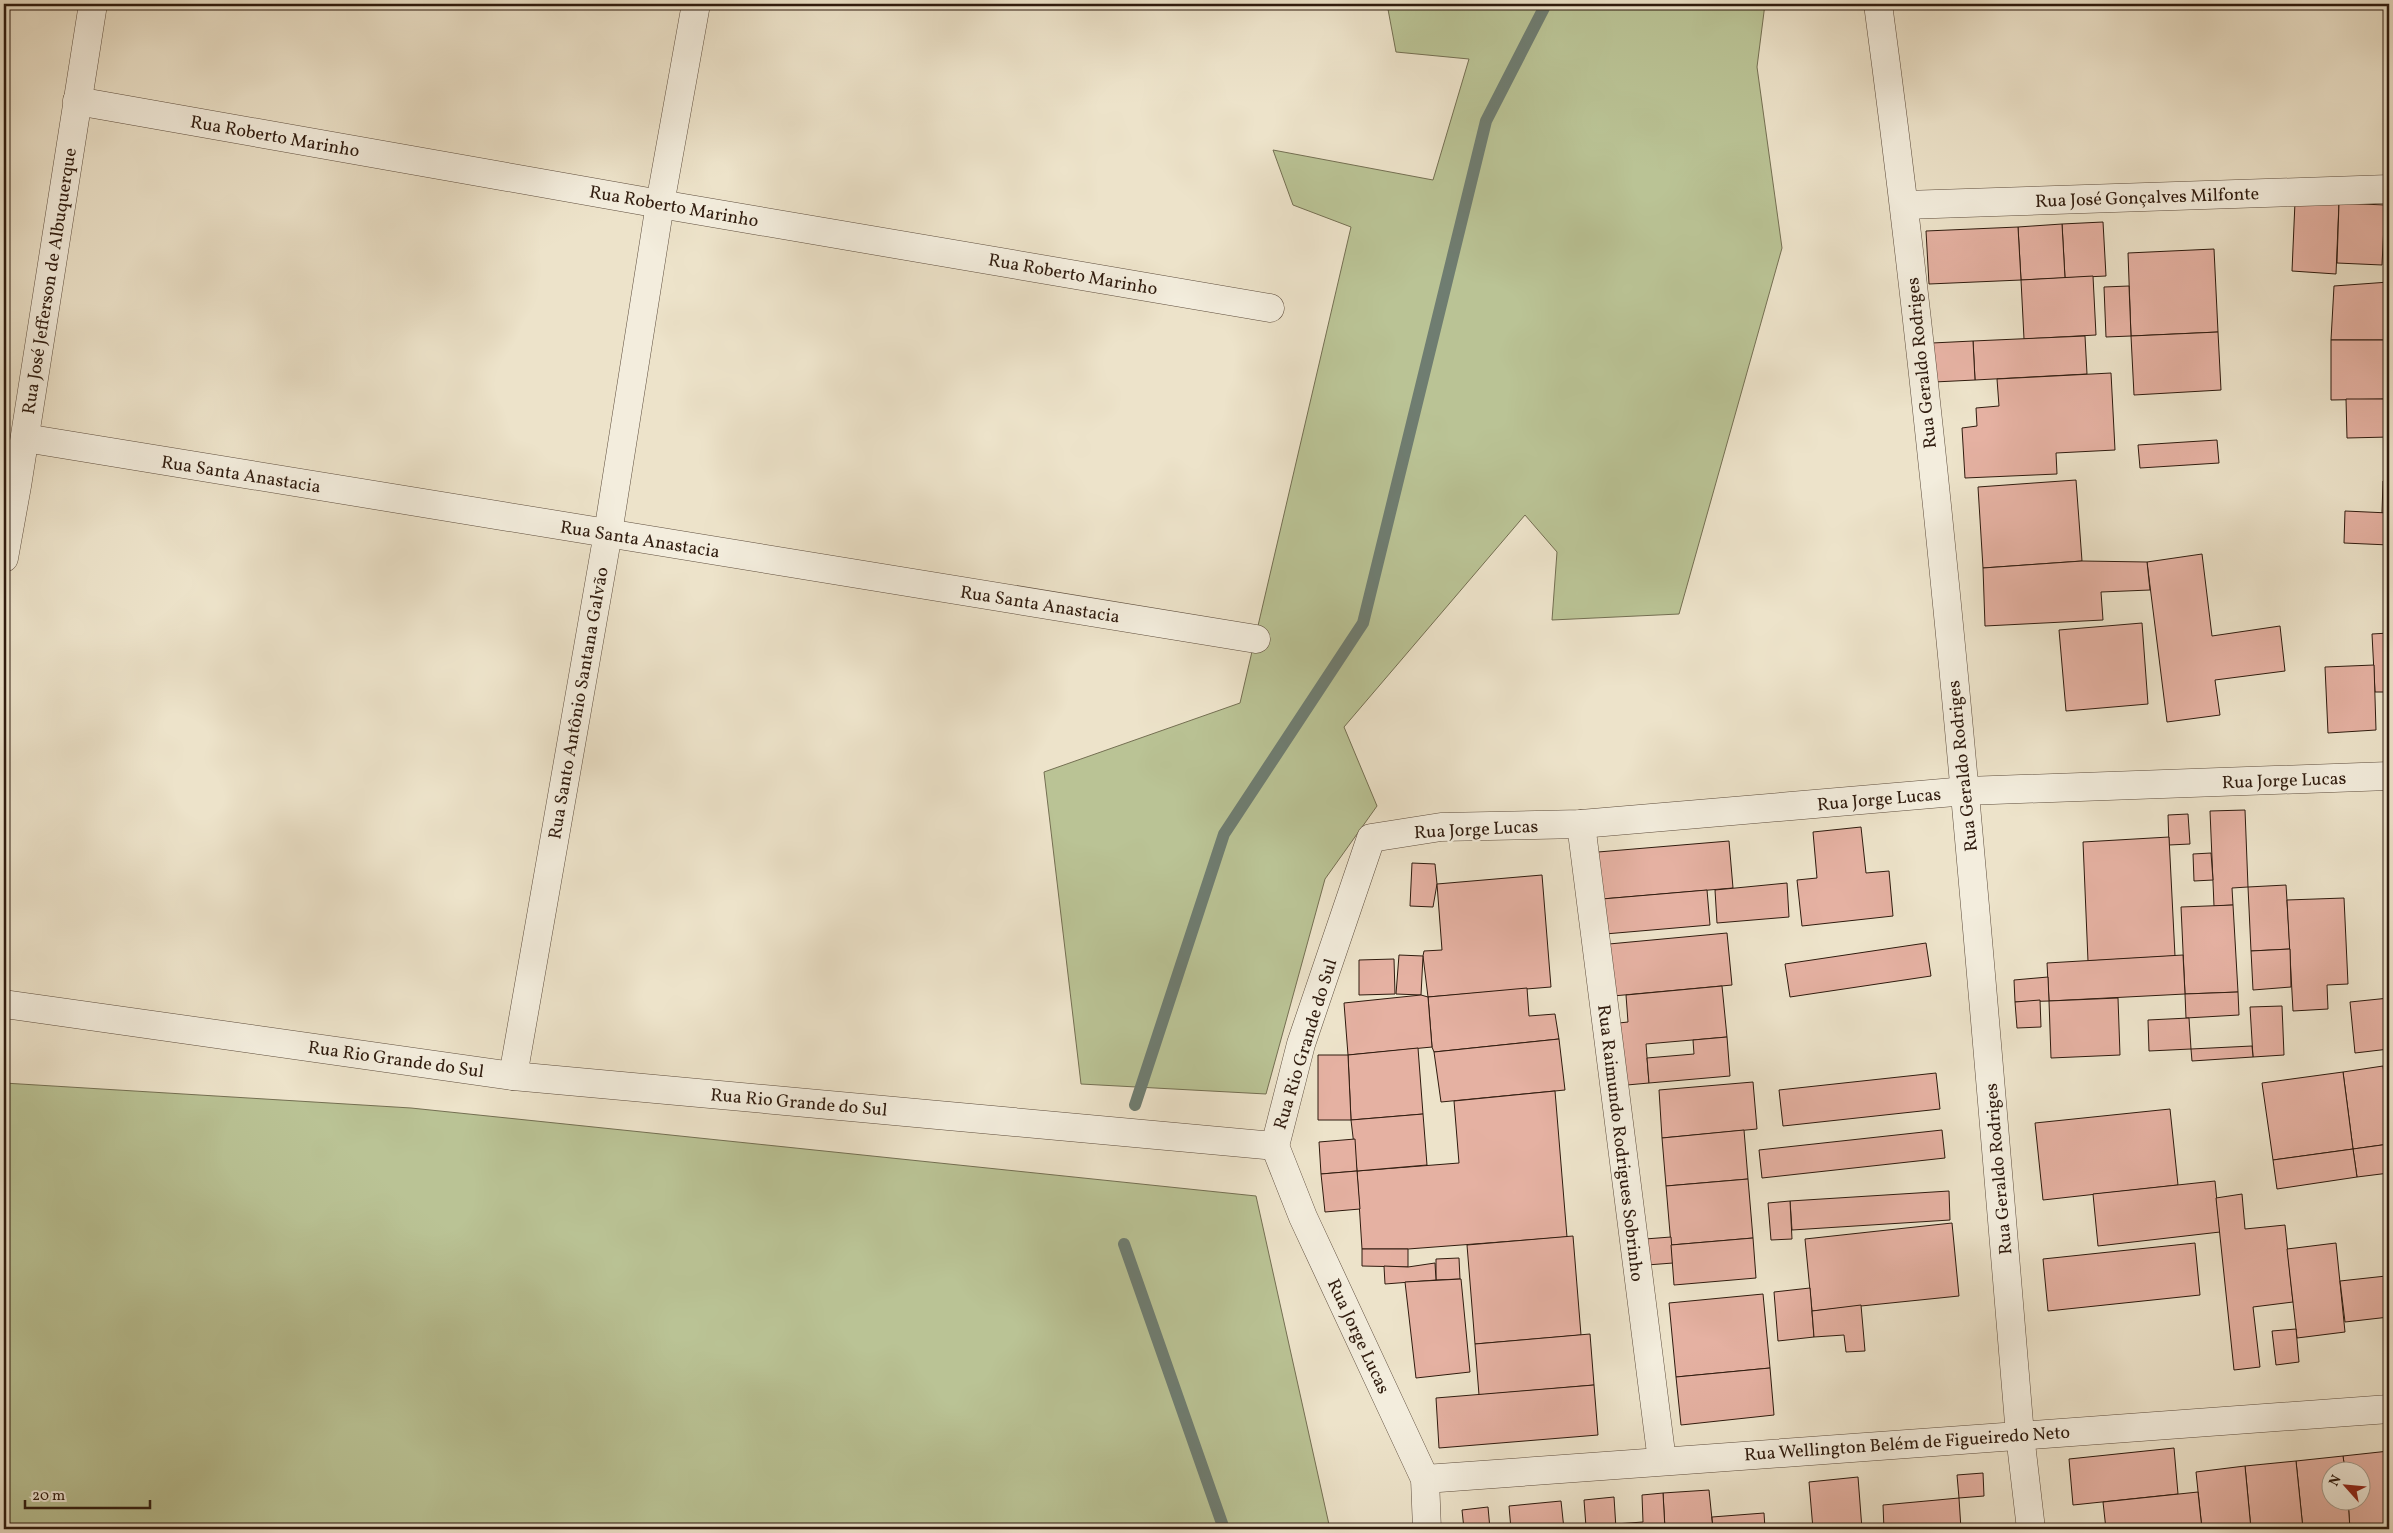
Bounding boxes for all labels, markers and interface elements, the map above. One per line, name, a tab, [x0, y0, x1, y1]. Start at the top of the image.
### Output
street label: Rua Roberto Marinho	[188, 110, 361, 165]
street label: Rua José Jefferson de Albuquerque	[17, 146, 84, 416]
street label: Rua Roberto Marinho	[587, 180, 760, 235]
street label: Rua José Gonçalves Milfonte	[2035, 182, 2259, 215]
street label: Rua Roberto Marinho	[986, 248, 1159, 303]
street label: Rua Geraldo Rodriges	[1901, 276, 1944, 450]
street label: Rua Santa Anastacia	[159, 451, 322, 500]
street label: Rua Santa Anastacia	[558, 516, 721, 565]
street label: Rua Santo Antônio Santana Galvão	[543, 565, 616, 841]
street label: Rua Santa Anastacia	[958, 581, 1121, 630]
street label: Rua Geraldo Rodriges	[1942, 679, 1985, 853]
street label: Rua Jorge Lucas	[2221, 767, 2347, 796]
street label: Rua Jorge Lucas	[1816, 783, 1942, 818]
street label: Rua Jorge Lucas	[1413, 815, 1539, 846]
street label: Rua Rio Grande do Sul	[1269, 956, 1344, 1133]
street label: Rua Raimundo Rodrigues Sobrinho	[1590, 1003, 1649, 1283]
street label: Rua Rio Grande do Sul	[306, 1036, 485, 1085]
street label: Rua Geraldo Rodriges	[1980, 1082, 2019, 1256]
street label: Rua Rio Grande do Sul	[709, 1083, 888, 1124]
street label: Rua Jorge Lucas	[1320, 1275, 1395, 1398]
street label: Rua Wellington Belém de Figueiredo Neto	[1743, 1421, 2071, 1468]
north arrow	[2320, 1460, 2370, 1510]
text: N	[2325, 1472, 2347, 1490]
scale bar	[25, 1478, 150, 1510]
text: 20 m	[32, 1486, 65, 1507]

